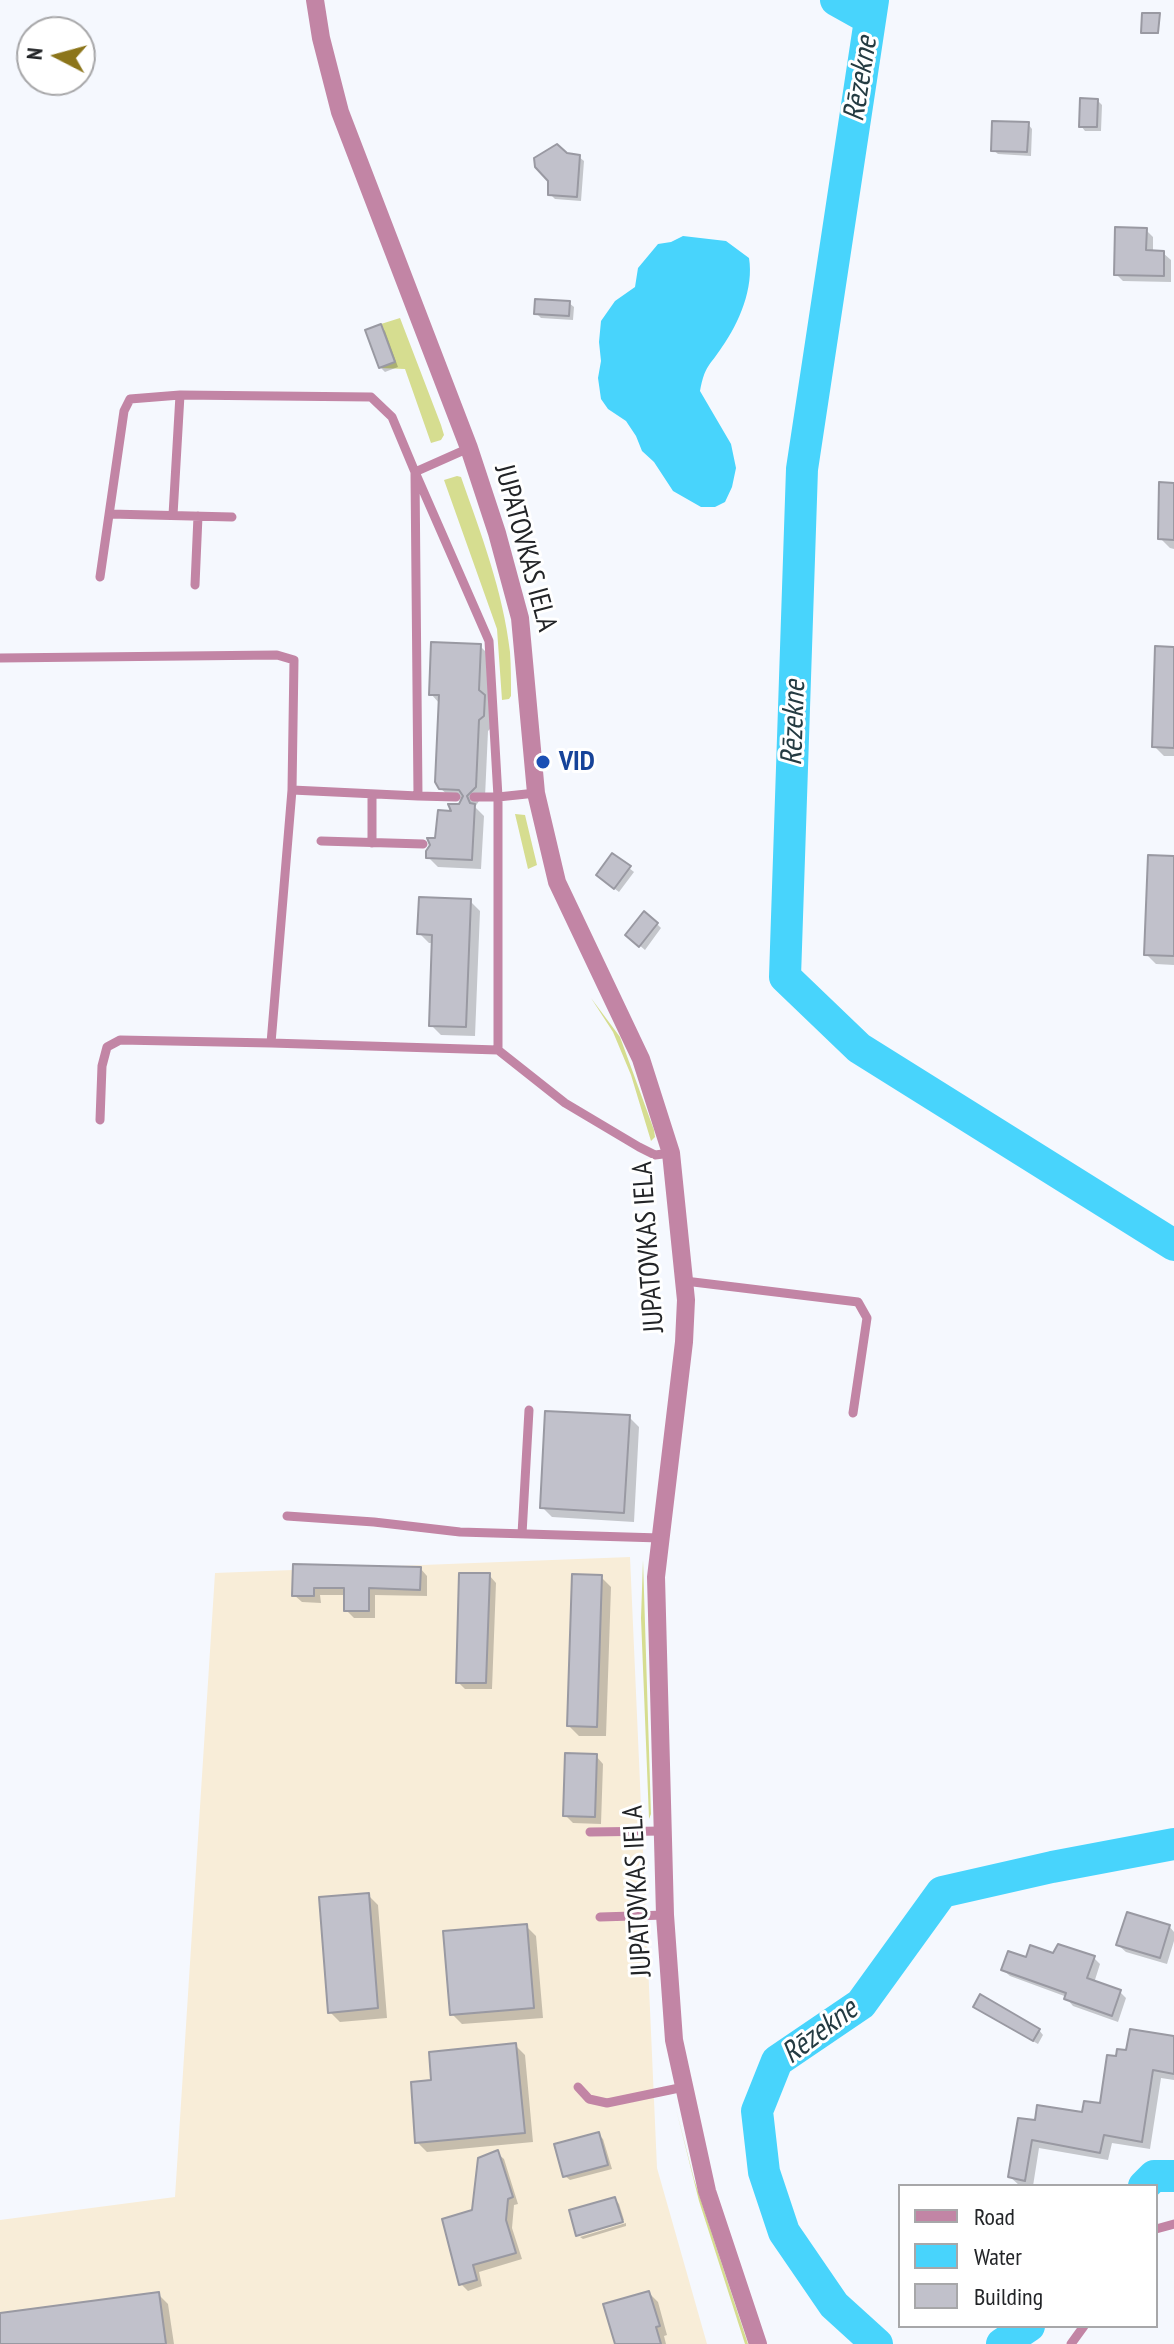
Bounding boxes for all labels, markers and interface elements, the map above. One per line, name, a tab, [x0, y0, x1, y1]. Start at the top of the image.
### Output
north arrow	[16, 16, 96, 96]
water label: Rēzekne	[837, 34, 885, 124]
text: N	[20, 46, 49, 61]
street label: JUPATOVKAS IELA	[487, 461, 563, 635]
water label: Rēzekne	[775, 680, 813, 766]
place label: VID	[559, 745, 595, 779]
marker: VID	[534, 753, 552, 771]
street label: JUPATOVKAS IELA	[626, 1160, 672, 1334]
street label: JUPATOVKAS IELA	[617, 1805, 659, 1977]
water label: Rēzekne	[775, 1992, 865, 2072]
legend	[898, 2184, 1158, 2328]
text: Road	[974, 2201, 1015, 2232]
text: Water	[974, 2241, 1022, 2272]
text: Building	[974, 2281, 1043, 2312]

